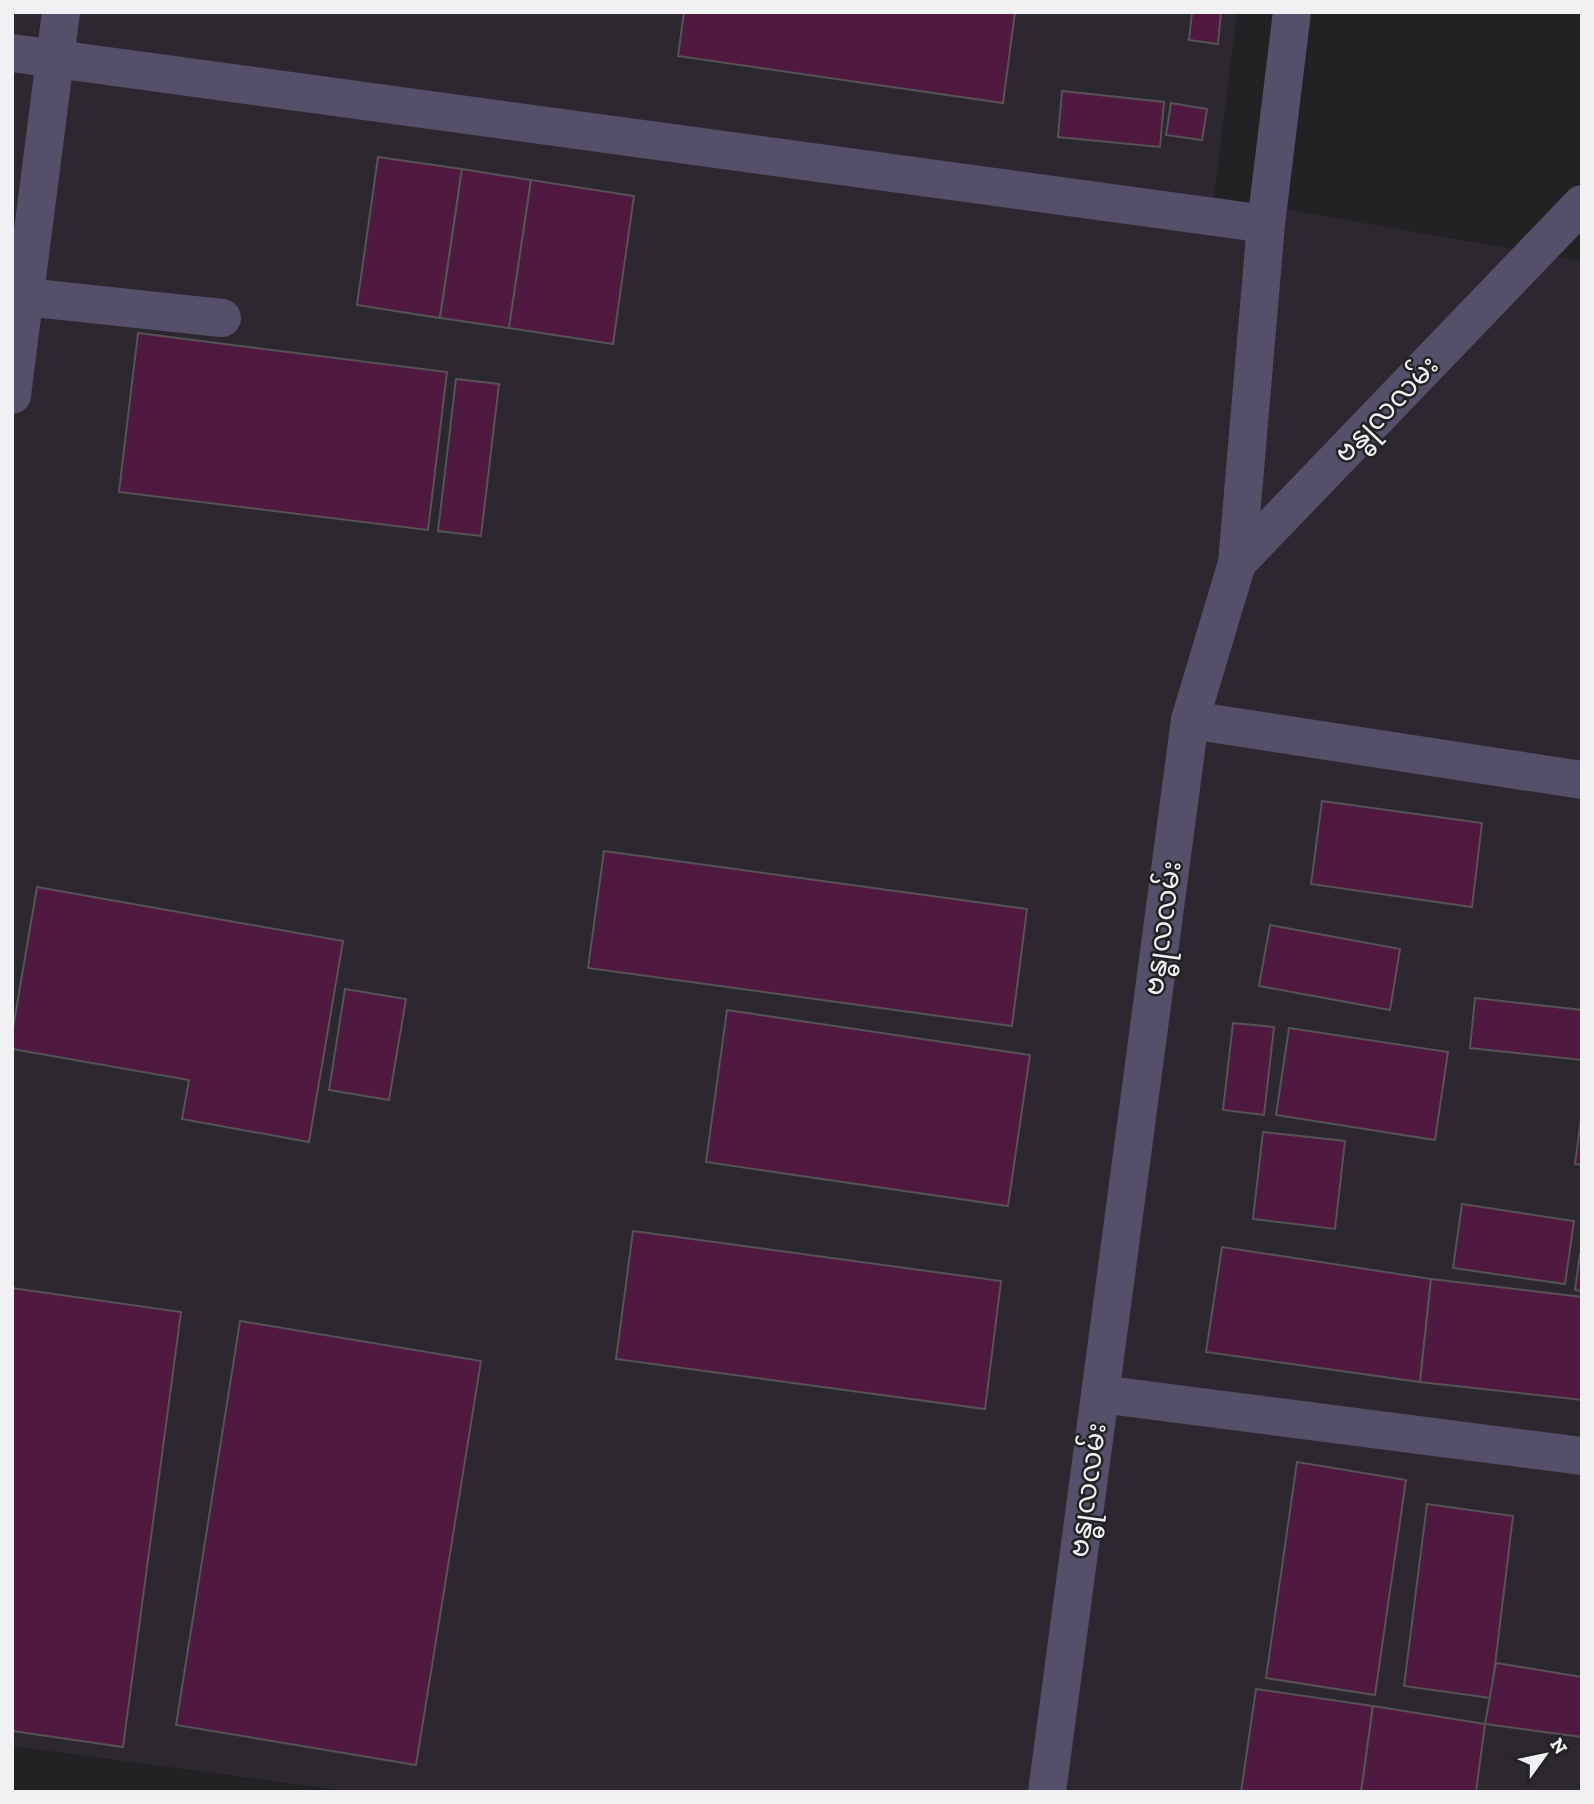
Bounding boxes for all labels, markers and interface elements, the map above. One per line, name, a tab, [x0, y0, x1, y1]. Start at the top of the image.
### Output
street label: ဗန္ဓုလလမ်း	[1326, 347, 1450, 474]
street label: ဗန္ဓုလလမ်း	[1134, 858, 1194, 998]
street label: ဗန္ဓုလလမ်း	[1059, 1420, 1119, 1560]
north arrow	[1510, 1720, 1580, 1790]
text: N	[1545, 1734, 1572, 1758]

